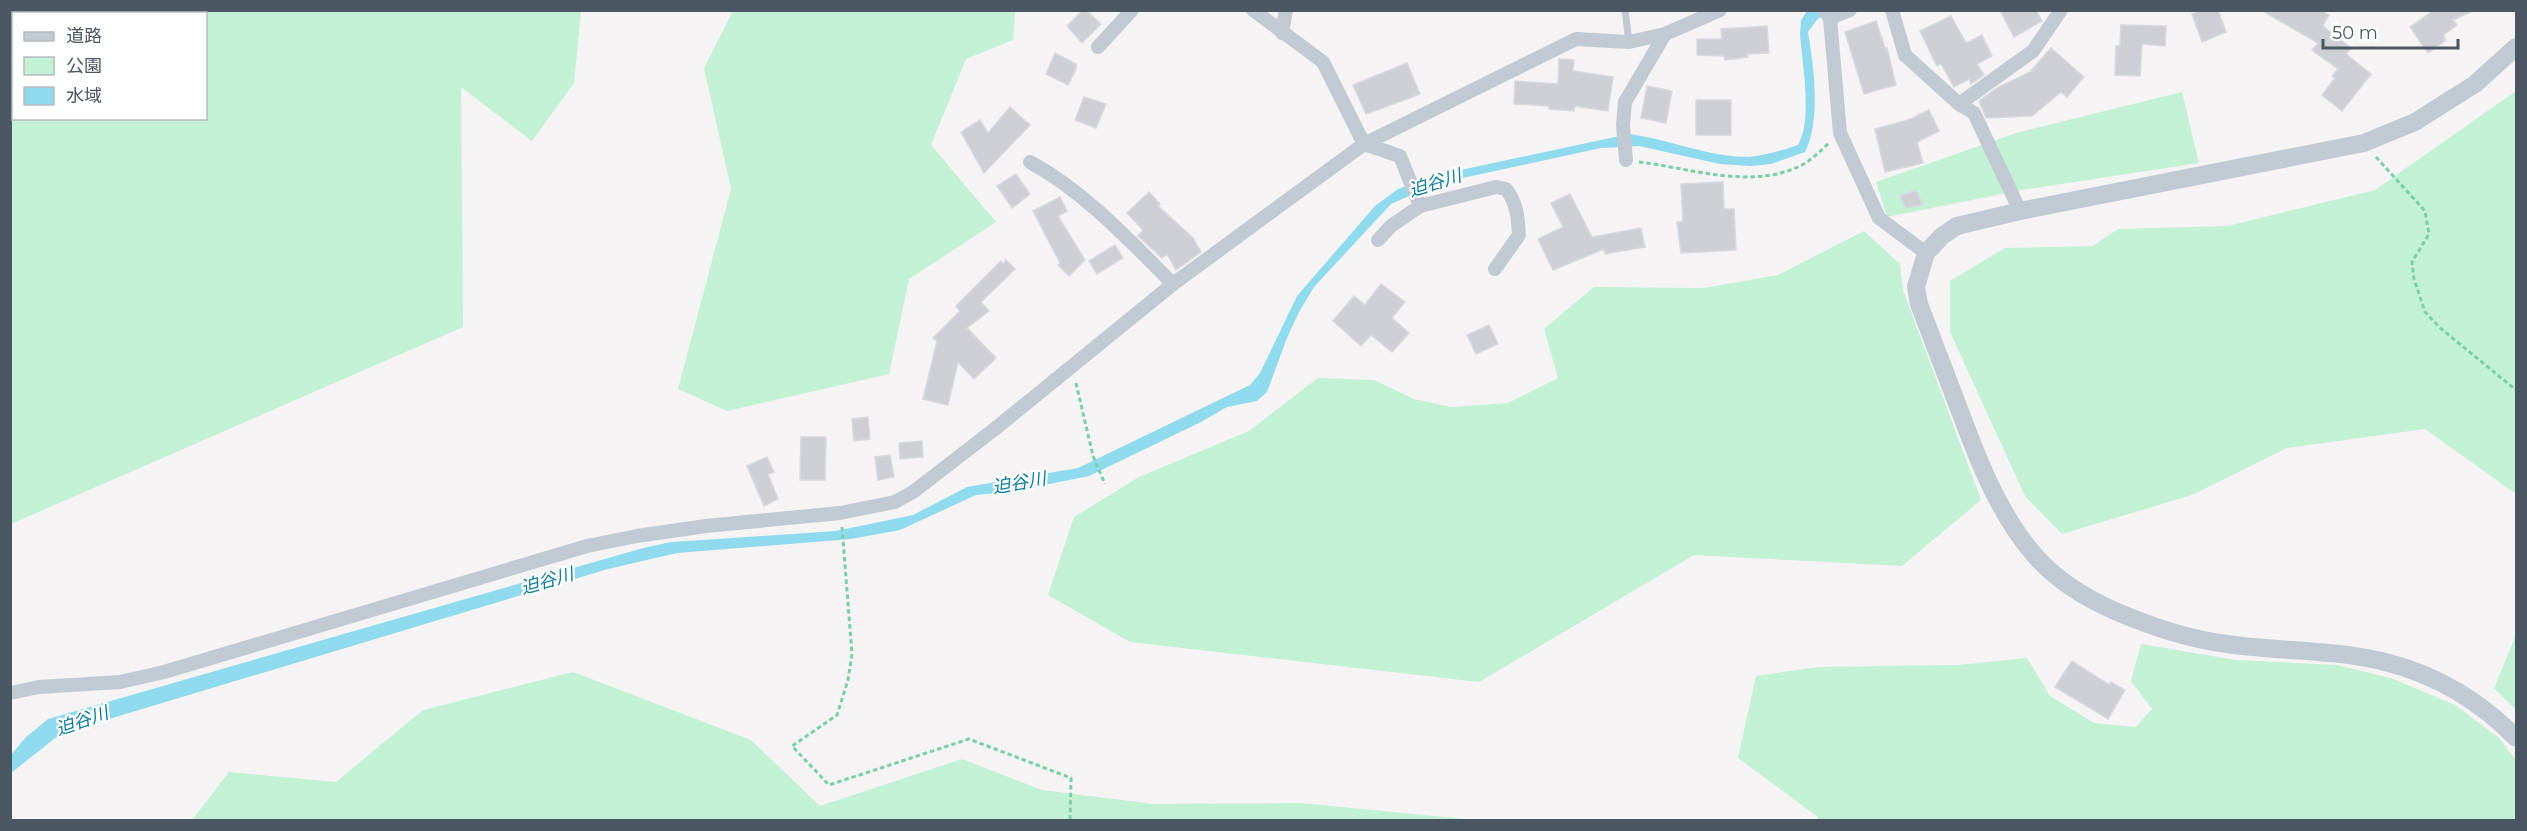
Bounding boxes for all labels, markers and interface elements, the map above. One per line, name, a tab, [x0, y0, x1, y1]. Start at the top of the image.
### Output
legend	[12, 12, 207, 120]
scale bar	[2323, 12, 2458, 50]
text: 50 m	[2332, 22, 2378, 44]
text: 道路	[66, 25, 102, 47]
text: 公園	[66, 55, 102, 77]
text: 水域	[66, 85, 102, 107]
water label: 迫谷川	[1406, 164, 1466, 201]
water label: 迫谷川	[991, 467, 1049, 499]
water label: 迫谷川	[518, 562, 578, 599]
water label: 迫谷川	[53, 701, 113, 740]

